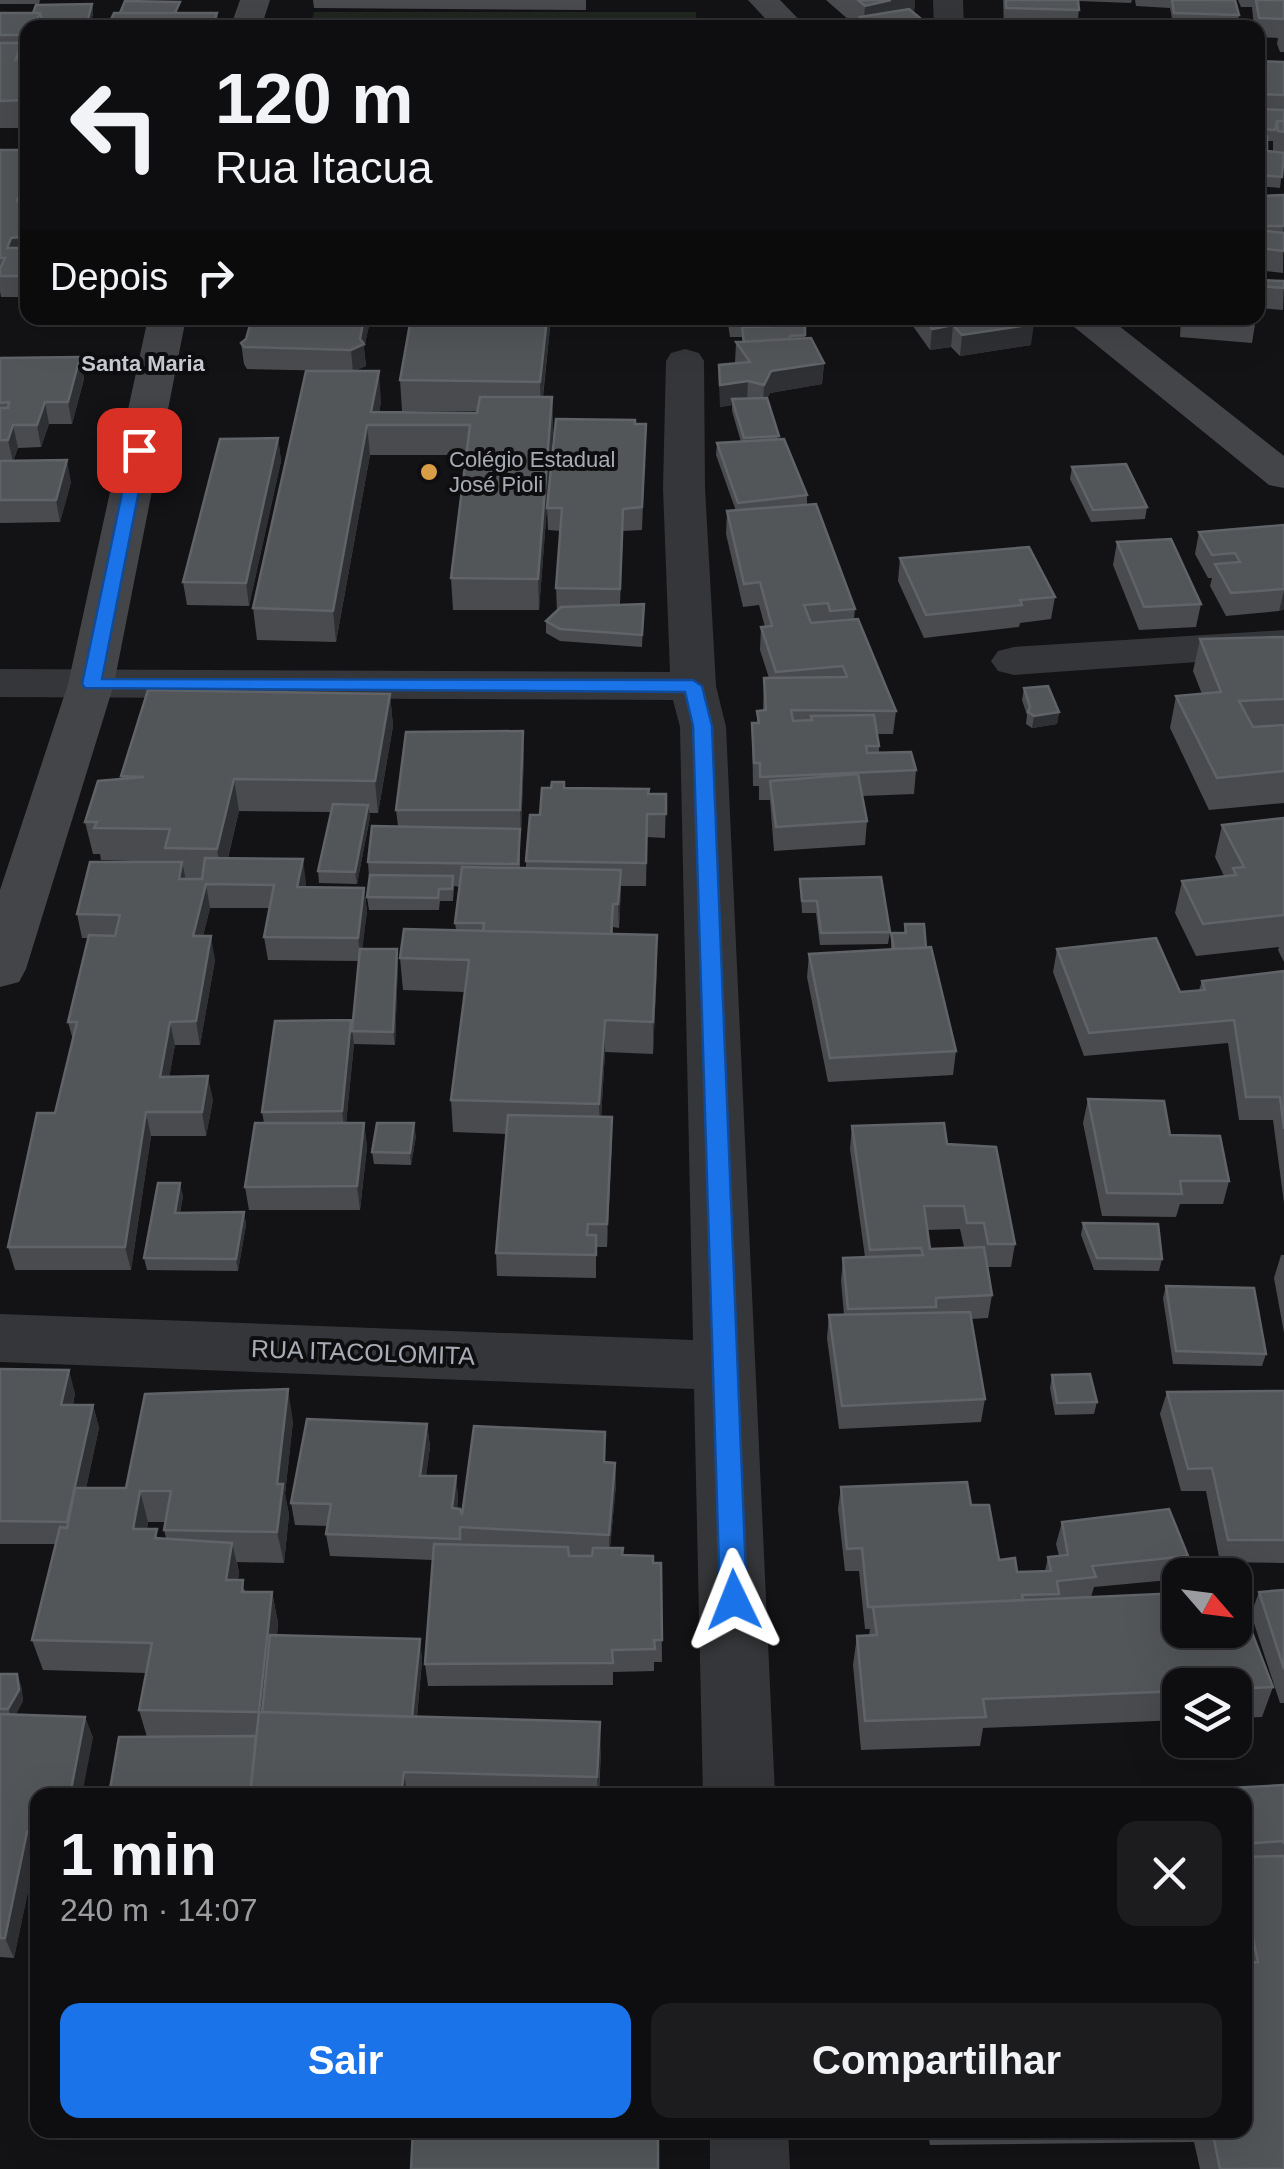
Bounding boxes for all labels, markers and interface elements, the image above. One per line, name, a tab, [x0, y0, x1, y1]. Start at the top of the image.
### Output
icon: left	[50, 60, 180, 190]
text: 120 m	[215, 60, 413, 138]
text: Rua Itacua	[215, 142, 433, 193]
icon: right	[188, 250, 243, 305]
text: Depois	[50, 256, 168, 298]
district label: Santa Maria	[81, 351, 206, 376]
pin	[97, 408, 182, 493]
icon: arrive	[112, 423, 167, 478]
place label: Colégio Estadual José Pioli	[449, 447, 615, 497]
marker: Colégio Estadual José Pioli	[418, 461, 440, 483]
street label: RUA ITACOLOMITA	[251, 1334, 476, 1370]
position arrow	[682, 1548, 786, 1652]
north arrow	[1162, 1558, 1252, 1648]
map controls	[1162, 1558, 1252, 1758]
button: layers	[1162, 1668, 1252, 1758]
text: 1 min	[60, 1821, 217, 1888]
button: close	[1117, 1821, 1222, 1926]
text: 240 m · 14:07	[60, 1892, 257, 1928]
button: Sair	[60, 2003, 631, 2118]
button: Compartilhar	[651, 2003, 1222, 2118]

